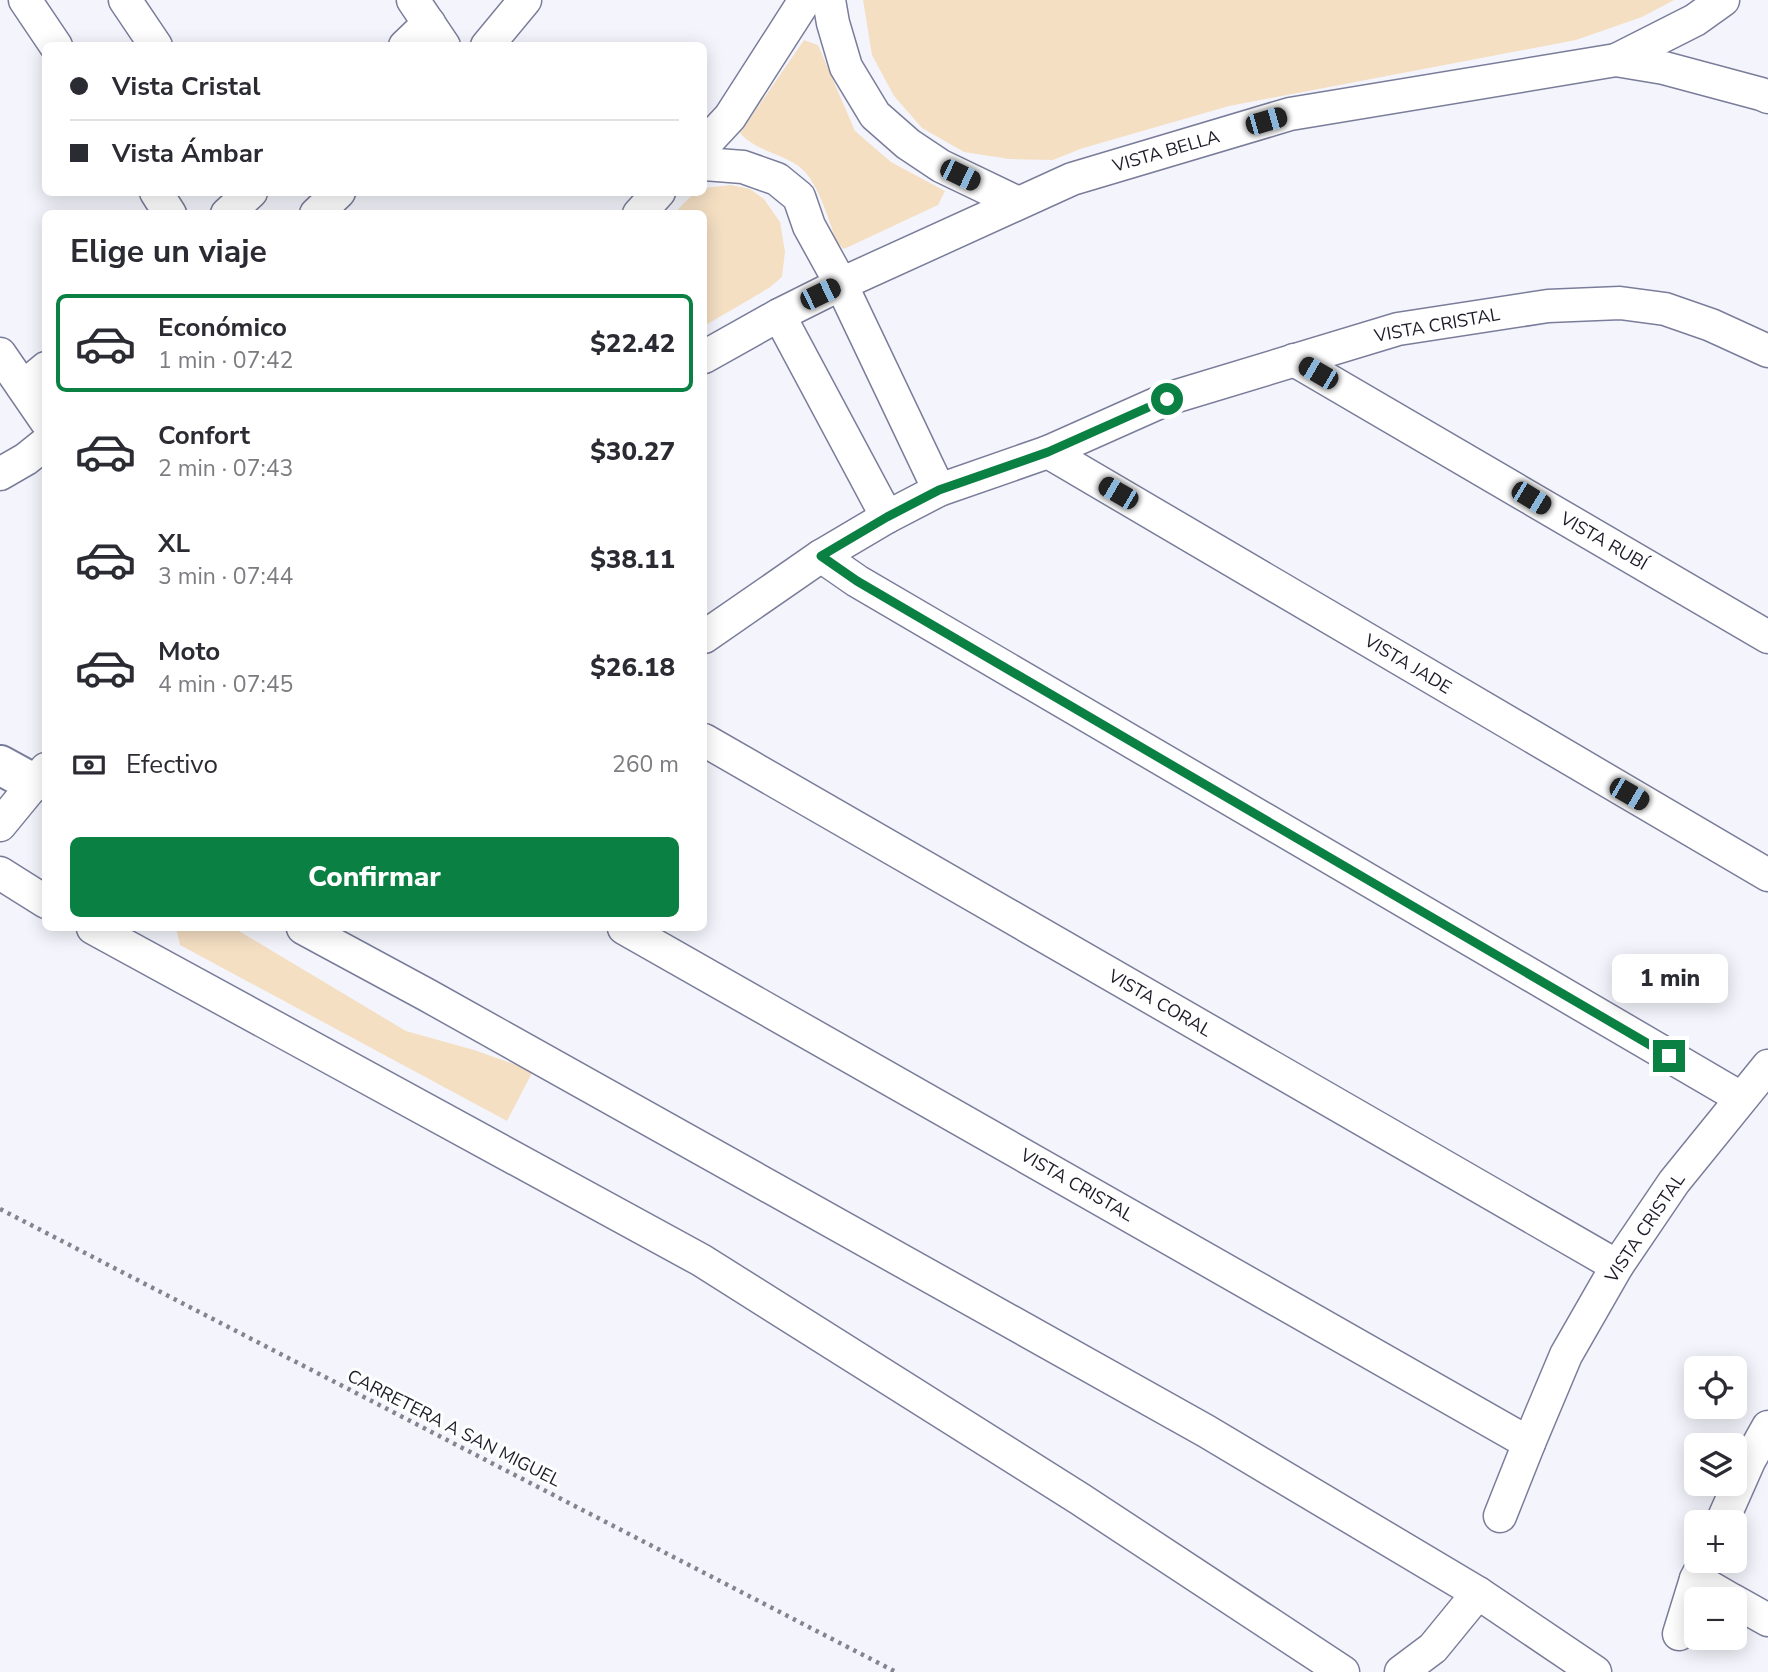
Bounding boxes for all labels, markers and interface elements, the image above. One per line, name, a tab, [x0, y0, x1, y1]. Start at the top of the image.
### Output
text: Vista Cristal	[112, 69, 261, 104]
car	[1243, 105, 1290, 137]
street label: VISTA BELLA	[1109, 124, 1222, 178]
text: Vista Ámbar	[112, 136, 263, 171]
car	[937, 156, 984, 194]
text: Elige un viaje	[70, 230, 267, 273]
car	[797, 275, 844, 313]
street label: VISTA CRISTAL	[1371, 302, 1502, 348]
text: Económico	[158, 310, 287, 345]
icon: car	[74, 312, 137, 375]
text: $22.42	[590, 326, 675, 361]
text: 1 min · 07:42	[158, 345, 293, 376]
car	[1295, 353, 1342, 393]
route start	[1151, 383, 1183, 415]
text: Confort	[158, 418, 250, 453]
icon: car	[74, 420, 137, 483]
text: $30.27	[590, 434, 675, 469]
text: 2 min · 07:43	[158, 453, 293, 484]
car	[1095, 473, 1142, 513]
car	[1508, 478, 1555, 518]
street label: VISTA RUBÍ	[1555, 506, 1653, 576]
text: XL	[158, 526, 190, 561]
icon: car	[74, 528, 137, 591]
text: $38.11	[590, 542, 675, 577]
text: 3 min · 07:44	[158, 561, 293, 592]
street label: VISTA JADE	[1359, 628, 1456, 699]
text: Moto	[158, 634, 220, 669]
icon: car	[74, 636, 137, 699]
text: $26.18	[590, 650, 675, 685]
text: 4 min · 07:45	[158, 669, 293, 700]
icon: cash	[70, 746, 108, 784]
text: Efectivo	[126, 747, 218, 782]
text: 260 m	[612, 749, 679, 780]
car	[1606, 774, 1653, 814]
button: Confirmar	[70, 837, 679, 917]
callout: 1 min	[1611, 954, 1727, 1004]
street label: VISTA CORAL	[1103, 963, 1216, 1042]
text: 1 min	[1640, 963, 1700, 994]
route end	[1653, 1040, 1685, 1072]
street label: VISTA CRISTAL	[1015, 1142, 1138, 1227]
street label: VISTA CRISTAL	[1599, 1168, 1691, 1288]
map controls	[1684, 1356, 1747, 1650]
button: locate	[1684, 1356, 1747, 1419]
street label: CARRETERA A SAN MIGUEL	[343, 1364, 565, 1492]
button: layers	[1684, 1433, 1747, 1496]
button: +	[1684, 1510, 1747, 1573]
button: −	[1684, 1587, 1747, 1650]

